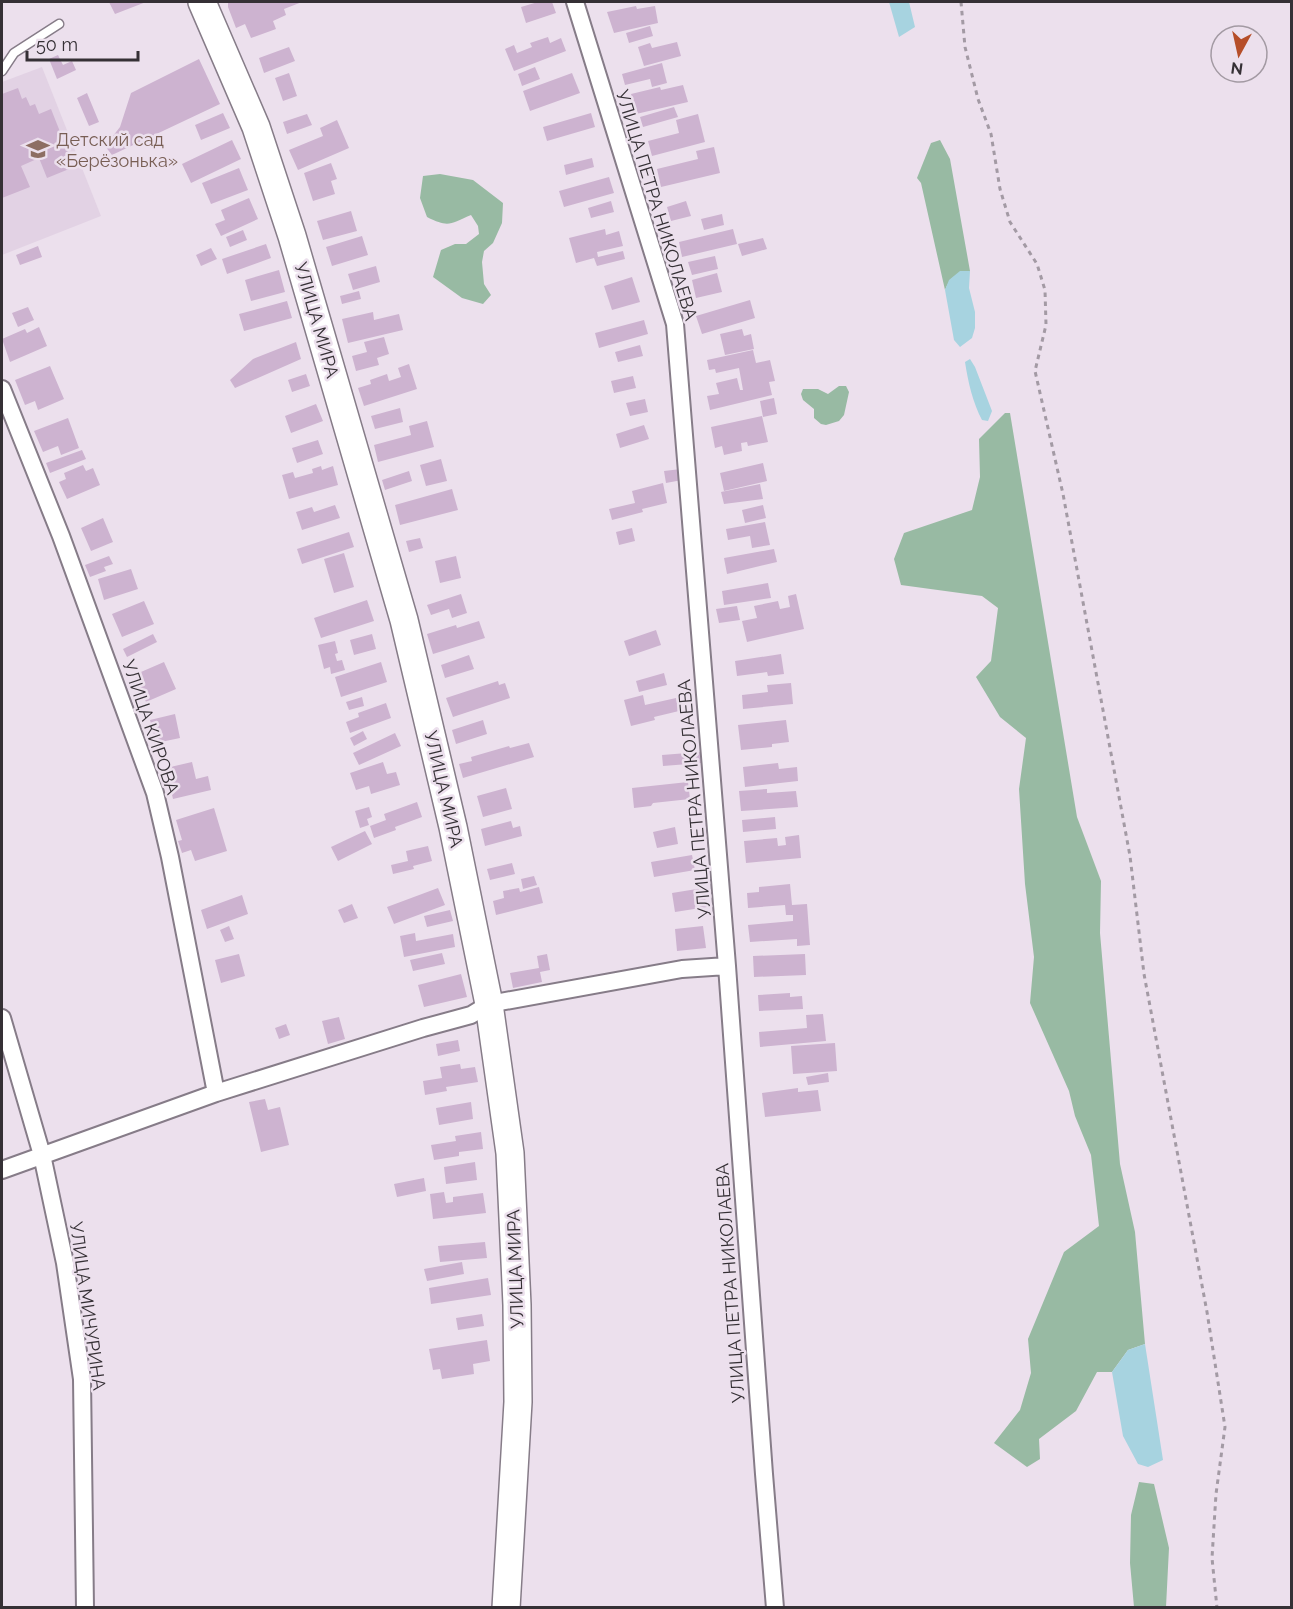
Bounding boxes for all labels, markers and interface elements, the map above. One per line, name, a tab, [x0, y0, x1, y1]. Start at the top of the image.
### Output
scale bar	[27, 24, 138, 62]
north arrow	[1209, 24, 1269, 84]
text: 50 m	[36, 34, 78, 55]
text: N	[1230, 58, 1244, 79]
street label: УЛИЦА ПЕТРА НИКОЛАЕВА	[612, 87, 702, 323]
place label: Детский сад «Берёзонька»	[56, 129, 178, 171]
school or university icon: Детский сад «Берёзонька»	[25, 136, 51, 162]
street label: УЛИЦА МИРА	[290, 260, 344, 380]
street label: УЛИЦА КИРОВА	[118, 657, 184, 797]
street label: УЛИЦА ПЕТРА НИКОЛАЕВА	[673, 679, 715, 919]
street label: УЛИЦА МИРА	[420, 729, 468, 849]
street label: УЛИЦА ПЕТРА НИКОЛАЕВА	[711, 1163, 749, 1403]
street label: УЛИЦА МИРА	[502, 1209, 528, 1329]
street label: УЛИЦА МИЧУРИНА	[66, 1220, 110, 1392]

